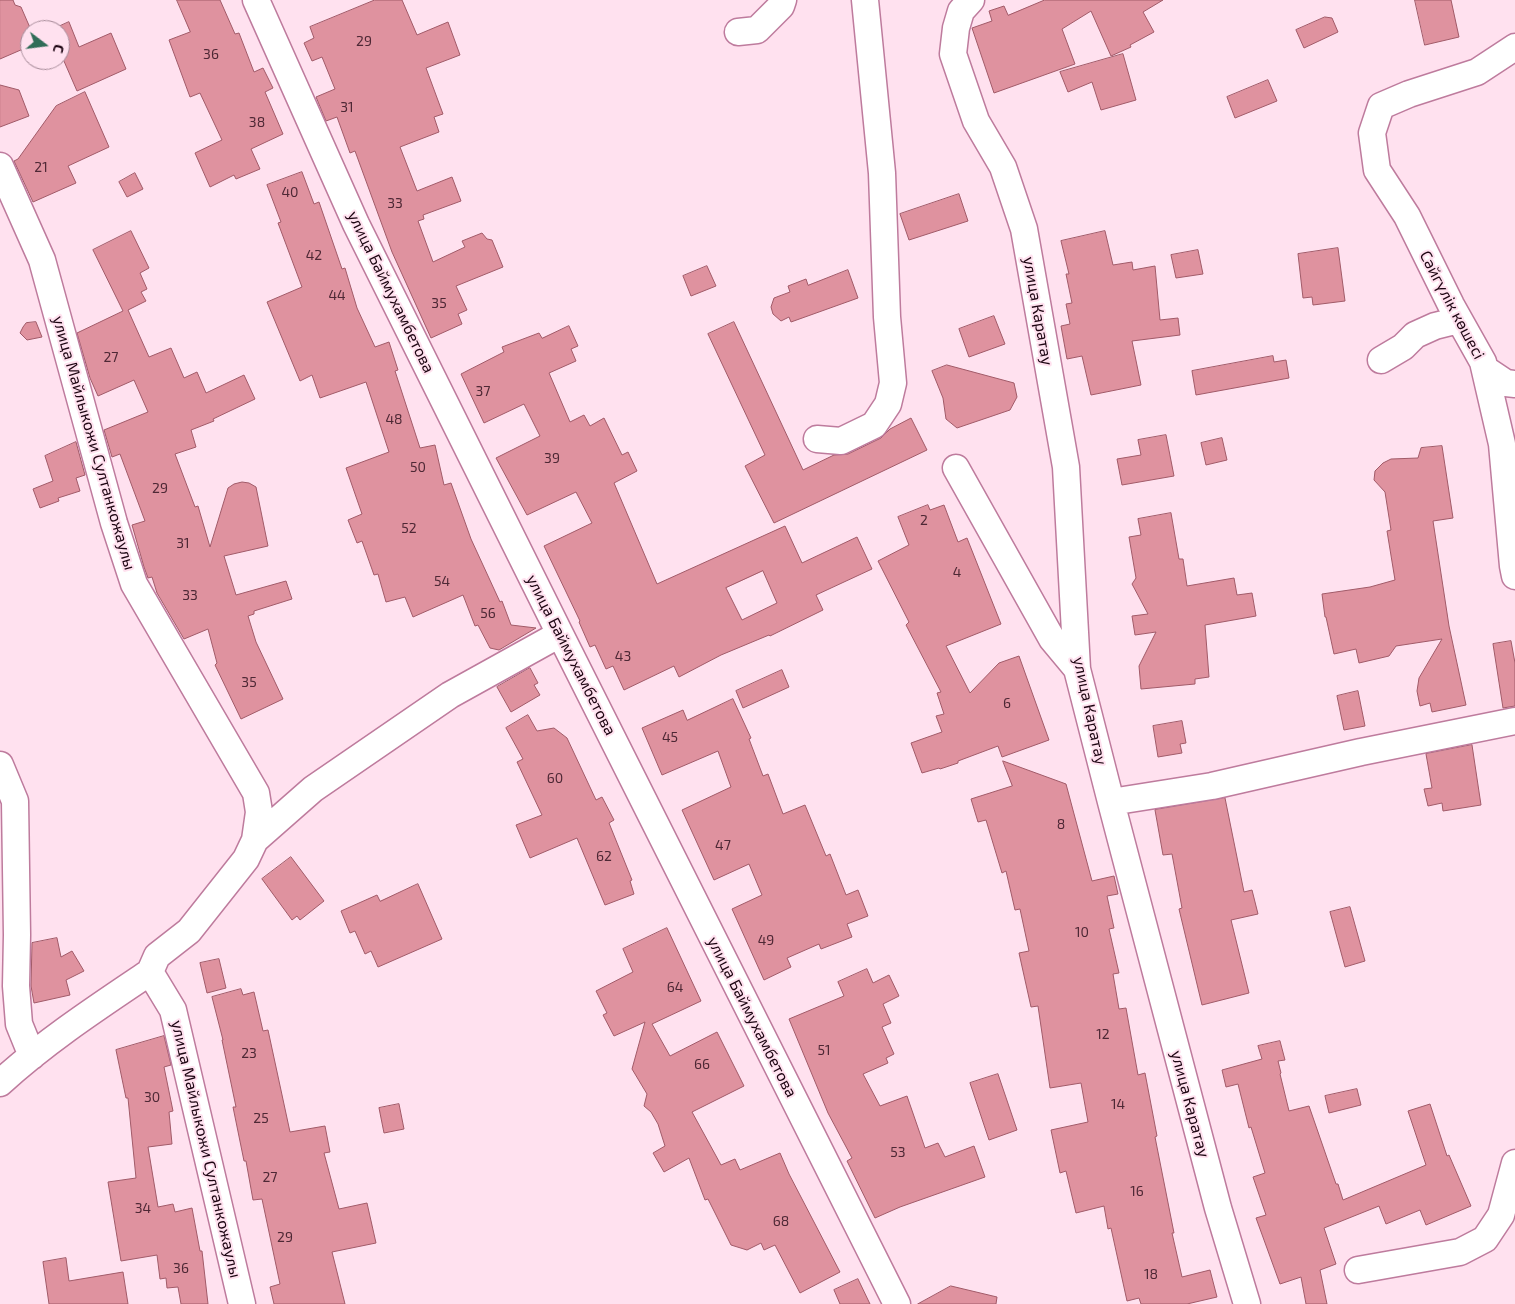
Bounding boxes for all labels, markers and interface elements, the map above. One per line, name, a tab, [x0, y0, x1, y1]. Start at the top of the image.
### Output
north arrow	[20, 20, 70, 70]
house number: 29	[356, 33, 372, 49]
text: С	[50, 43, 68, 55]
house number: 36	[203, 46, 219, 62]
house number: 31	[340, 99, 354, 115]
house number: 38	[249, 114, 265, 130]
house number: 21	[34, 159, 48, 175]
house number: 40	[281, 184, 299, 200]
house number: 33	[387, 195, 403, 211]
street label: улица Баймухамбетова	[343, 208, 439, 376]
house number: 42	[306, 247, 322, 263]
street label: Сәйгүлік көшесі	[1415, 248, 1489, 362]
street label: улица Каратау	[1019, 255, 1057, 367]
house number: 44	[328, 287, 346, 303]
house number: 35	[431, 295, 447, 311]
street label: улица Майлыкожи Султанкожаулы	[48, 314, 140, 572]
house number: 27	[103, 349, 119, 365]
house number: 37	[476, 383, 490, 399]
house number: 48	[385, 411, 403, 427]
house number: 39	[544, 450, 560, 466]
house number: 50	[410, 459, 426, 475]
house number: 29	[152, 480, 168, 496]
house number: 2	[920, 512, 928, 528]
house number: 52	[401, 520, 417, 536]
house number: 31	[176, 535, 190, 551]
house number: 4	[953, 564, 961, 580]
street label: улица Баймухамбетова	[522, 571, 620, 739]
house number: 54	[434, 573, 450, 589]
house number: 33	[182, 587, 198, 603]
house number: 56	[480, 605, 496, 621]
house number: 43	[615, 648, 631, 664]
street label: улица Каратау	[1069, 655, 1111, 767]
house number: 35	[241, 674, 257, 690]
house number: 6	[1003, 695, 1011, 711]
house number: 45	[662, 729, 678, 745]
house number: 60	[547, 770, 563, 786]
house number: 8	[1057, 816, 1065, 832]
house number: 47	[715, 837, 731, 853]
house number: 62	[596, 848, 612, 864]
house number: 10	[1075, 924, 1089, 940]
house number: 49	[758, 932, 774, 948]
street label: улица Баймухамбетова	[703, 933, 801, 1101]
house number: 64	[667, 979, 683, 995]
street label: улица Майлыкожи Султанкожаулы	[167, 1018, 245, 1280]
house number: 12	[1096, 1026, 1110, 1042]
house number: 51	[817, 1042, 831, 1058]
house number: 23	[241, 1045, 257, 1061]
street label: улица Каратау	[1166, 1048, 1214, 1160]
house number: 66	[694, 1056, 710, 1072]
house number: 30	[144, 1089, 160, 1105]
house number: 14	[1111, 1096, 1125, 1112]
house number: 25	[253, 1110, 269, 1126]
house number: 53	[890, 1144, 906, 1160]
house number: 27	[262, 1169, 278, 1185]
house number: 16	[1130, 1183, 1144, 1199]
house number: 34	[135, 1200, 151, 1216]
house number: 68	[773, 1213, 789, 1229]
house number: 29	[277, 1229, 293, 1245]
house number: 36	[173, 1260, 189, 1276]
house number: 18	[1144, 1266, 1158, 1282]

